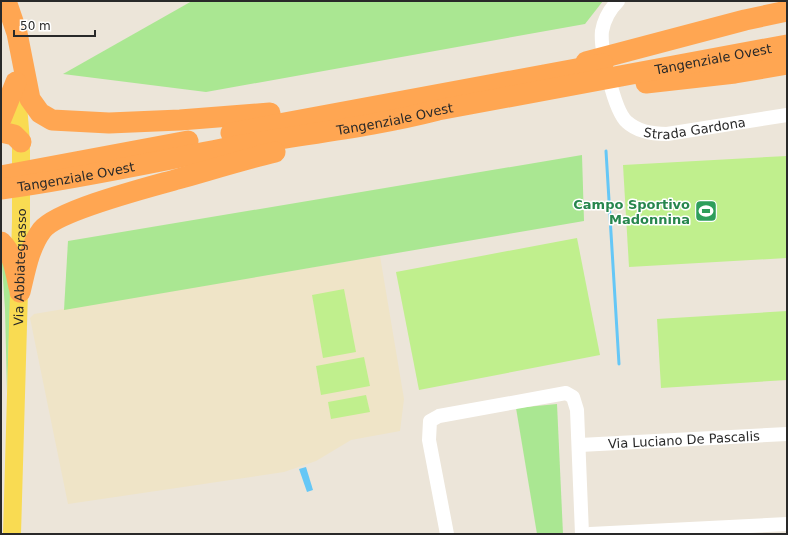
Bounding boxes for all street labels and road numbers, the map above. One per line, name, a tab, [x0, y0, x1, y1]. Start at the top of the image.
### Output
street label: Tangenziale Ovest	[653, 41, 773, 78]
street label: Tangenziale Ovest	[334, 100, 454, 138]
street label: Strada Gardona	[642, 115, 747, 142]
street label: Tangenziale Ovest	[16, 159, 136, 195]
street label: Via Abbiategrasso	[11, 208, 29, 326]
street label: Via Luciano De Pascalis	[608, 428, 760, 452]

